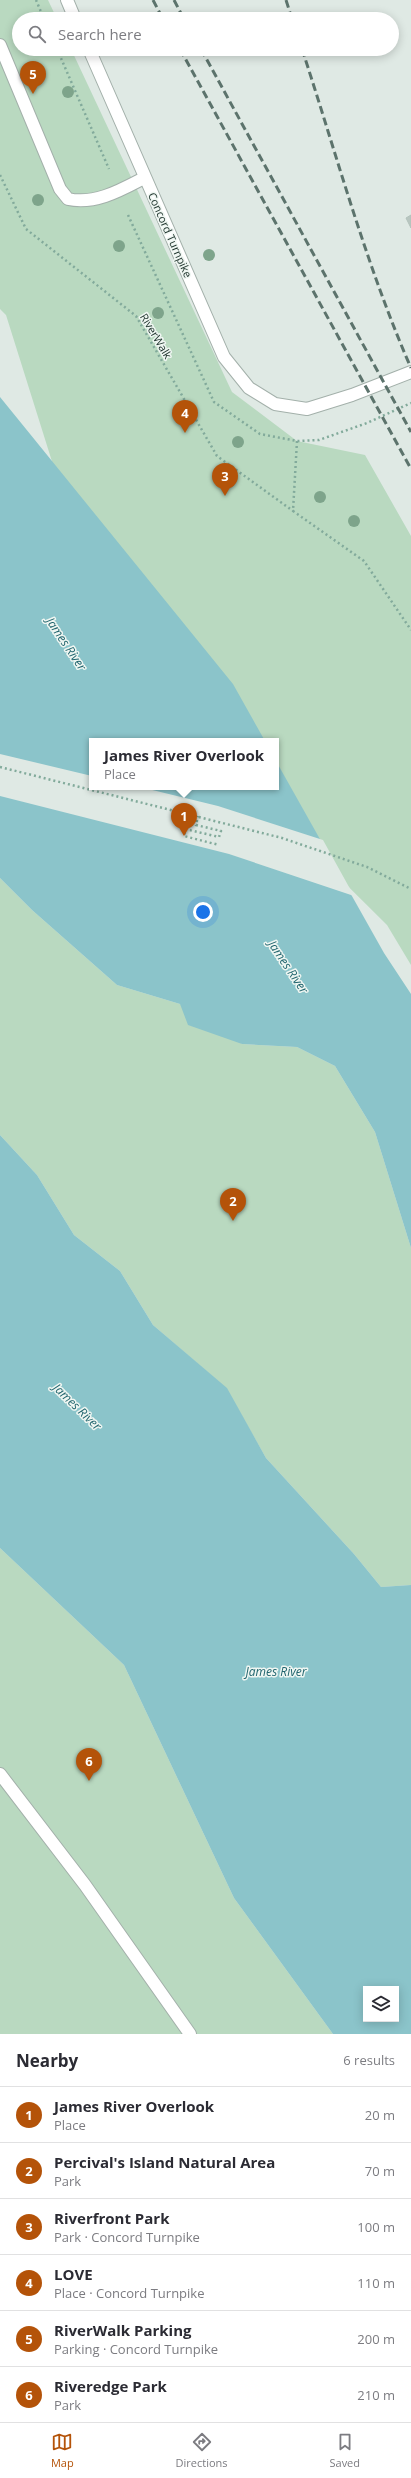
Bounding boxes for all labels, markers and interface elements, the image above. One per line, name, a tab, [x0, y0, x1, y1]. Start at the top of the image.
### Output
search box	[12, 12, 399, 56]
icon: search	[26, 23, 48, 45]
text: Search here	[58, 24, 142, 44]
pin: 5	[20, 61, 46, 94]
street label: Concord Turnpike	[145, 190, 196, 280]
street label: RiverWalk	[137, 310, 176, 361]
pin: 4	[172, 400, 198, 433]
pin: 3	[212, 463, 238, 496]
water label: James River	[41, 612, 91, 675]
popup	[89, 738, 279, 790]
text: James River Overlook	[104, 745, 264, 765]
text: Place	[104, 765, 136, 783]
pin: 1	[171, 803, 197, 836]
your location	[193, 902, 213, 922]
water label: James River	[263, 935, 313, 998]
pin: 2	[220, 1188, 246, 1221]
water label: James River	[48, 1378, 106, 1435]
water label: James River	[244, 1663, 308, 1680]
pin: 6	[76, 1748, 102, 1781]
map controls	[363, 1986, 399, 2022]
button: layers	[363, 1986, 399, 2022]
text: Nearby	[16, 2049, 78, 2072]
text: 6 results	[343, 2051, 395, 2069]
text: James River Overlook	[54, 2096, 214, 2116]
text: 1	[25, 2106, 33, 2124]
text: 20 m	[365, 2106, 395, 2124]
text: Place	[54, 2116, 86, 2134]
text: Percival's Island Natural Area	[54, 2152, 275, 2172]
text: 2	[25, 2162, 33, 2180]
text: 70 m	[365, 2162, 395, 2180]
text: Park	[54, 2172, 81, 2190]
text: Riverfront Park	[54, 2208, 169, 2228]
text: 3	[25, 2218, 33, 2236]
text: 100 m	[357, 2218, 395, 2236]
text: Park · Concord Turnpike	[54, 2228, 200, 2246]
text: LOVE	[54, 2264, 93, 2284]
text: 4	[25, 2274, 33, 2292]
text: 110 m	[357, 2274, 395, 2292]
text: Place · Concord Turnpike	[54, 2284, 204, 2302]
text: RiverWalk Parking	[54, 2320, 192, 2340]
text: 5	[25, 2330, 33, 2348]
text: 200 m	[357, 2330, 395, 2348]
text: Parking · Concord Turnpike	[54, 2340, 218, 2358]
text: Riveredge Park	[54, 2376, 167, 2396]
text: 6	[25, 2386, 33, 2404]
text: 210 m	[357, 2386, 395, 2404]
text: Park	[54, 2396, 81, 2414]
tab: Map	[51, 2431, 74, 2470]
tab: Directions	[176, 2431, 228, 2470]
tab: Saved	[329, 2431, 360, 2470]

